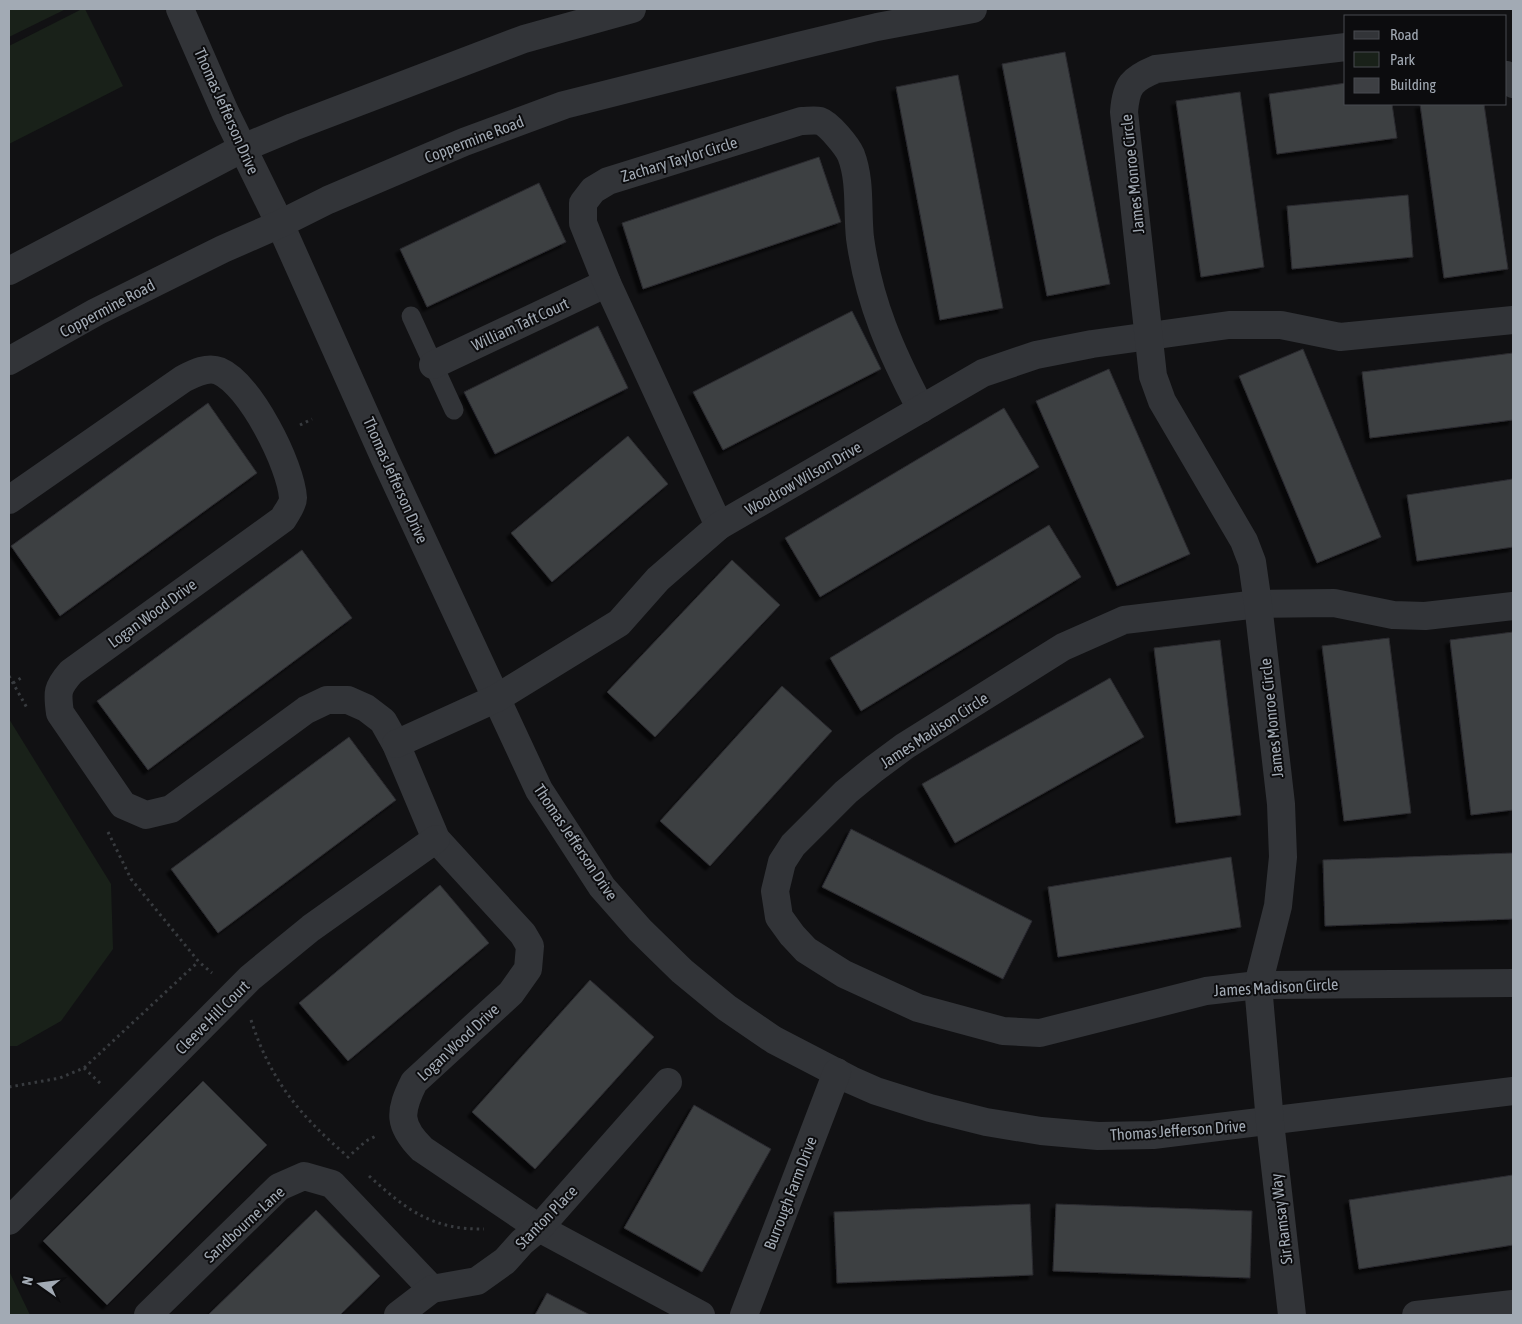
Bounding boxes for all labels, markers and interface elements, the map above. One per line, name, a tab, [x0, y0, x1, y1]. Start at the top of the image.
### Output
legend	[1344, 15, 1507, 105]
text: Road	[1390, 26, 1419, 43]
street label: Thomas Jefferson Drive	[191, 45, 263, 177]
text: Park	[1390, 51, 1415, 68]
text: Building	[1390, 76, 1436, 93]
street label: Coppermine Road	[422, 112, 527, 167]
street label: James Monroe Circle	[1117, 114, 1147, 234]
street label: Zachary Taylor Circle	[619, 133, 740, 186]
street label: Coppermine Road	[56, 275, 158, 341]
street label: William Taft Court	[469, 294, 572, 354]
street label: Thomas Jefferson Drive	[360, 414, 432, 546]
street label: Woodrow Wilson Drive	[742, 437, 864, 519]
street label: Logan Wood Drive	[104, 575, 200, 652]
street label: James Monroe Circle	[1256, 658, 1286, 778]
street label: James Madison Circle	[877, 689, 991, 771]
street label: Thomas Jefferson Drive	[531, 781, 621, 903]
street label: James Madison Circle	[1213, 975, 1339, 999]
street label: Cleeve Hill Court	[171, 976, 253, 1058]
street label: Logan Wood Drive	[414, 1000, 503, 1085]
street label: Thomas Jefferson Drive	[1110, 1116, 1246, 1144]
street label: Burrough Farm Drive	[760, 1134, 821, 1253]
street label: Sir Ramsay Way	[1266, 1172, 1296, 1265]
street label: Sandbourne Lane	[200, 1182, 288, 1266]
street label: Stanton Place	[511, 1182, 581, 1252]
north arrow	[15, 1259, 65, 1309]
text: N	[19, 1275, 36, 1287]

